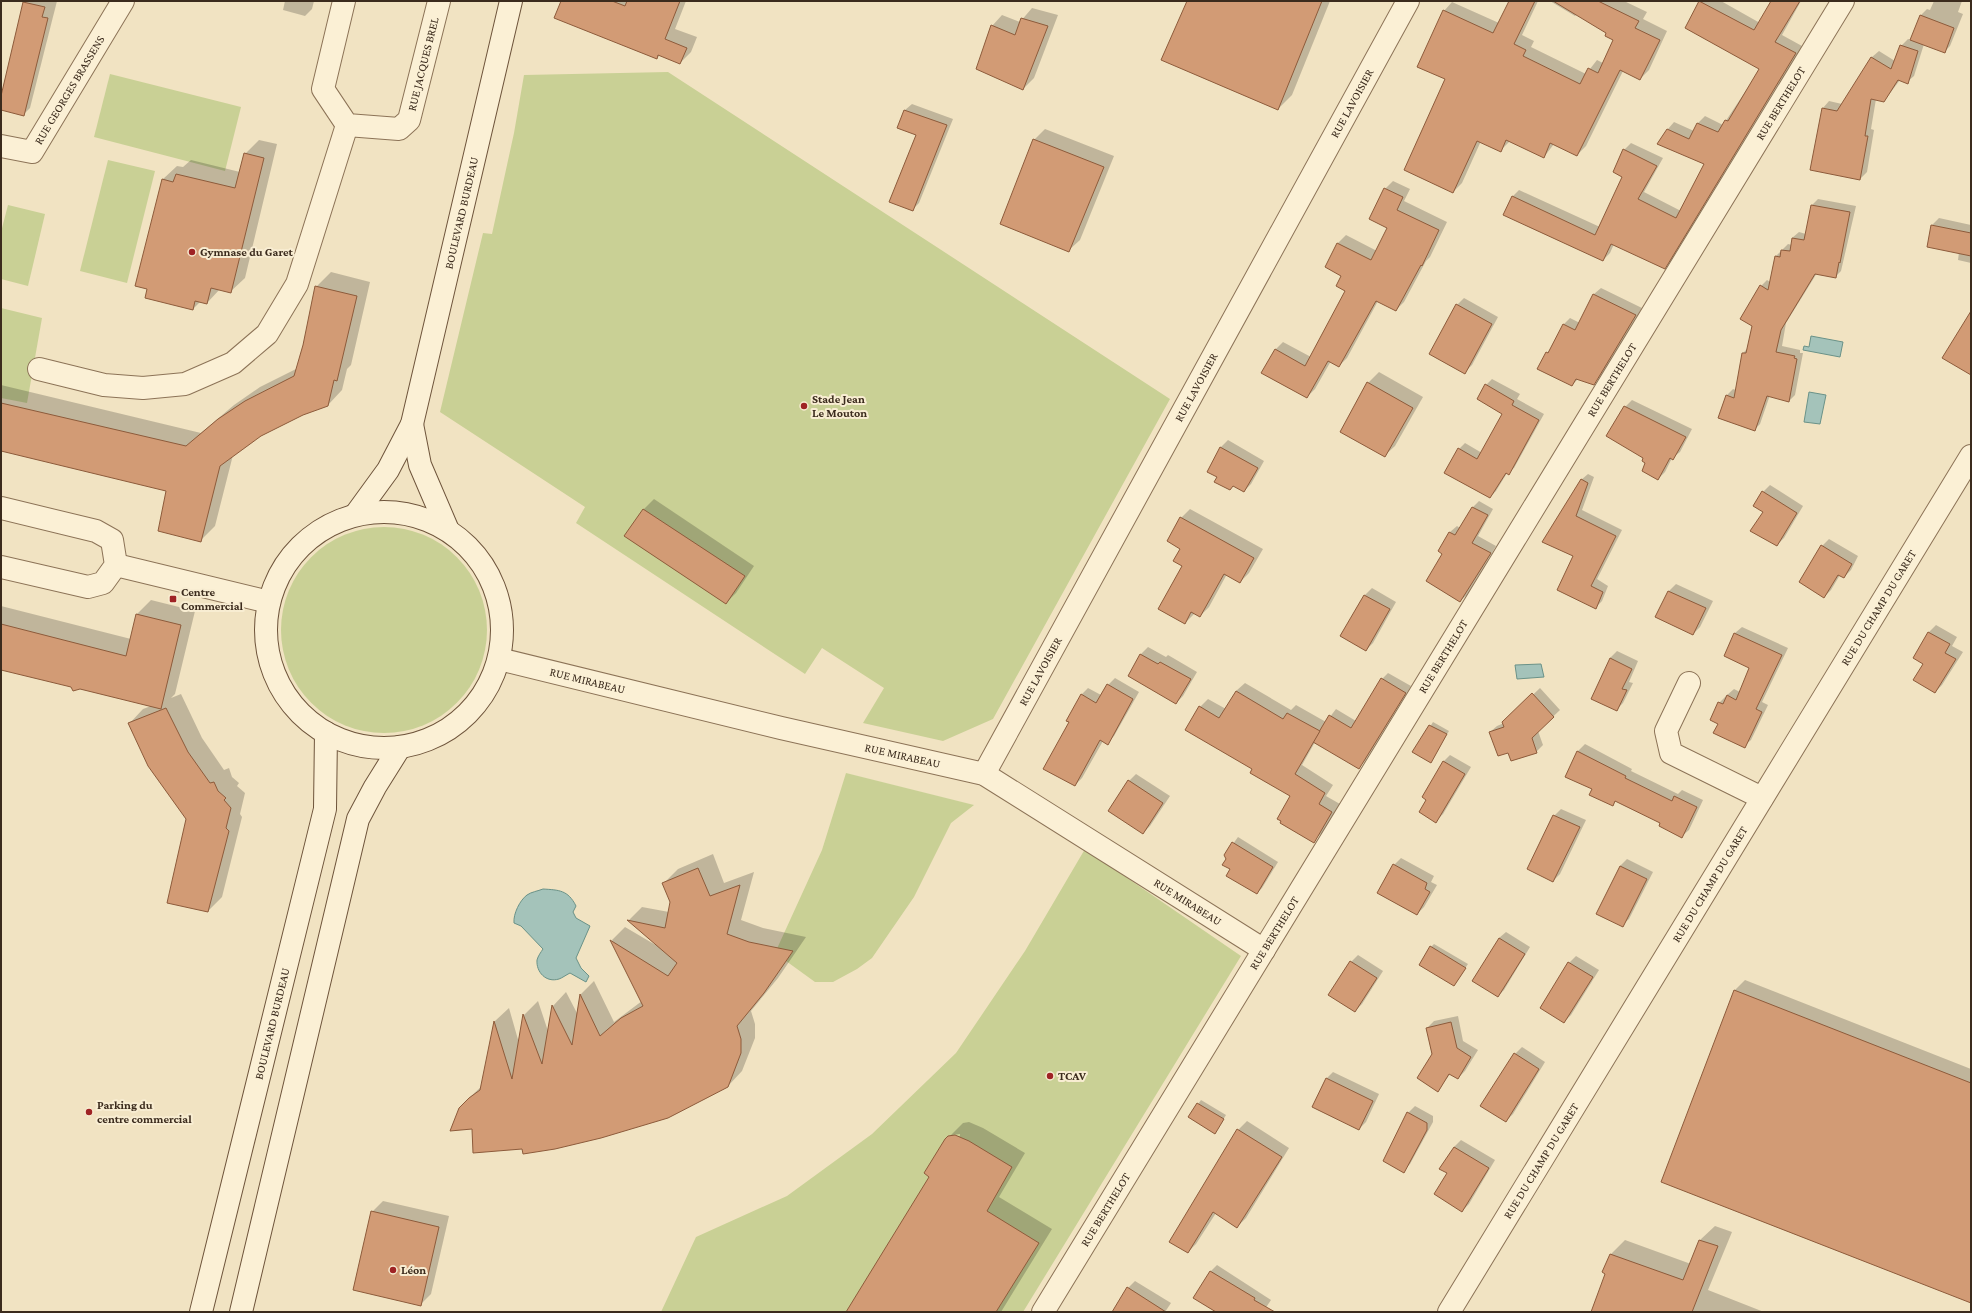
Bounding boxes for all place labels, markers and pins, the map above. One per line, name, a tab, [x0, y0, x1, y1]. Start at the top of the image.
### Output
place label: Gymnase du Garet	[200, 245, 293, 259]
marker: Gymnase du Garet	[187, 247, 197, 257]
place label: Stade Jean Le Mouton	[812, 392, 867, 420]
marker: Stade Jean Le Mouton	[799, 401, 809, 411]
place label: Centre Commercial	[181, 585, 244, 613]
marker: Centre Commercial	[168, 594, 178, 604]
place label: TCAV	[1058, 1069, 1087, 1083]
marker: TCAV	[1045, 1071, 1055, 1081]
place label: Parking du centre commercial	[97, 1098, 192, 1126]
marker: Parking du centre commercial	[84, 1107, 94, 1117]
place label: Léon	[401, 1263, 426, 1277]
marker: Léon	[388, 1265, 398, 1275]

